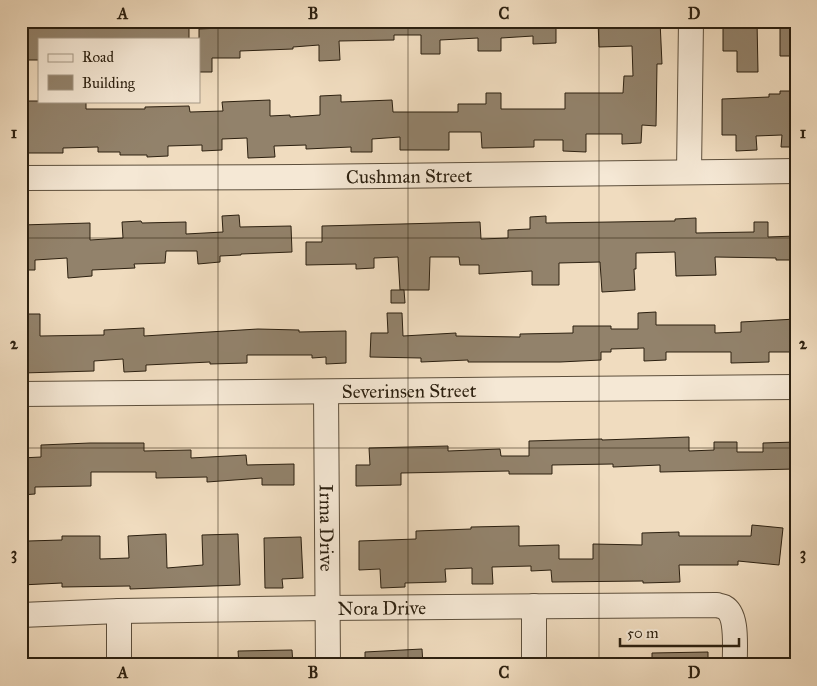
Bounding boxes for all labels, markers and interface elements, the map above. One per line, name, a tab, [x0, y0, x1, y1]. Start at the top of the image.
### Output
text: A	[117, 4, 129, 23]
text: B	[308, 4, 318, 23]
text: C	[499, 4, 510, 23]
text: D	[688, 4, 701, 23]
legend	[38, 38, 200, 102]
text: Road	[82, 48, 114, 66]
text: Building	[82, 74, 136, 92]
text: 1	[11, 123, 18, 142]
text: 1	[800, 123, 807, 142]
street label: Cushman Street	[346, 163, 472, 188]
text: 2	[10, 334, 19, 353]
text: 2	[799, 334, 808, 353]
street label: Severinsen Street	[342, 378, 477, 403]
street label: Irma Drive	[315, 484, 339, 572]
text: 3	[11, 544, 17, 564]
text: 3	[800, 544, 806, 564]
street label: Nora Drive	[337, 596, 426, 619]
scale bar	[620, 616, 738, 648]
text: 50 m	[627, 624, 659, 642]
text: A	[117, 663, 129, 682]
text: B	[308, 663, 318, 682]
text: C	[499, 663, 510, 682]
text: D	[688, 663, 701, 682]

